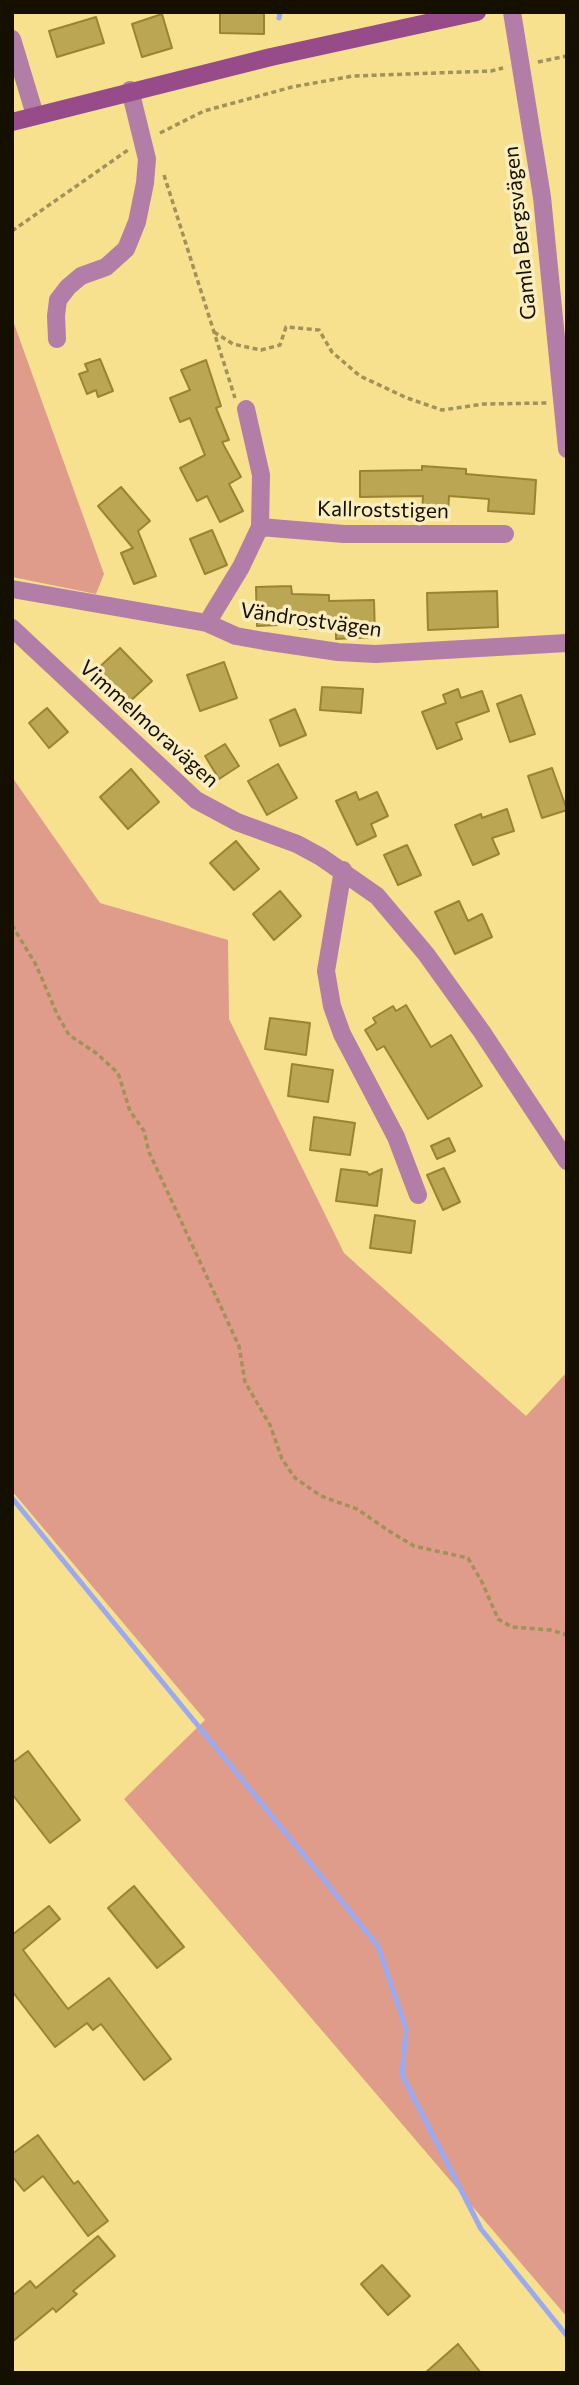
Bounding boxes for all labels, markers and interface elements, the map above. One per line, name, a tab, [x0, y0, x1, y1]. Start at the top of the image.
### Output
street label: Gamla Bergsvägen	[498, 145, 542, 321]
street label: Kallroststigen	[317, 496, 449, 524]
street label: Vändrostvägen	[239, 598, 383, 642]
street label: Vimmelmoravägen	[74, 655, 224, 793]

